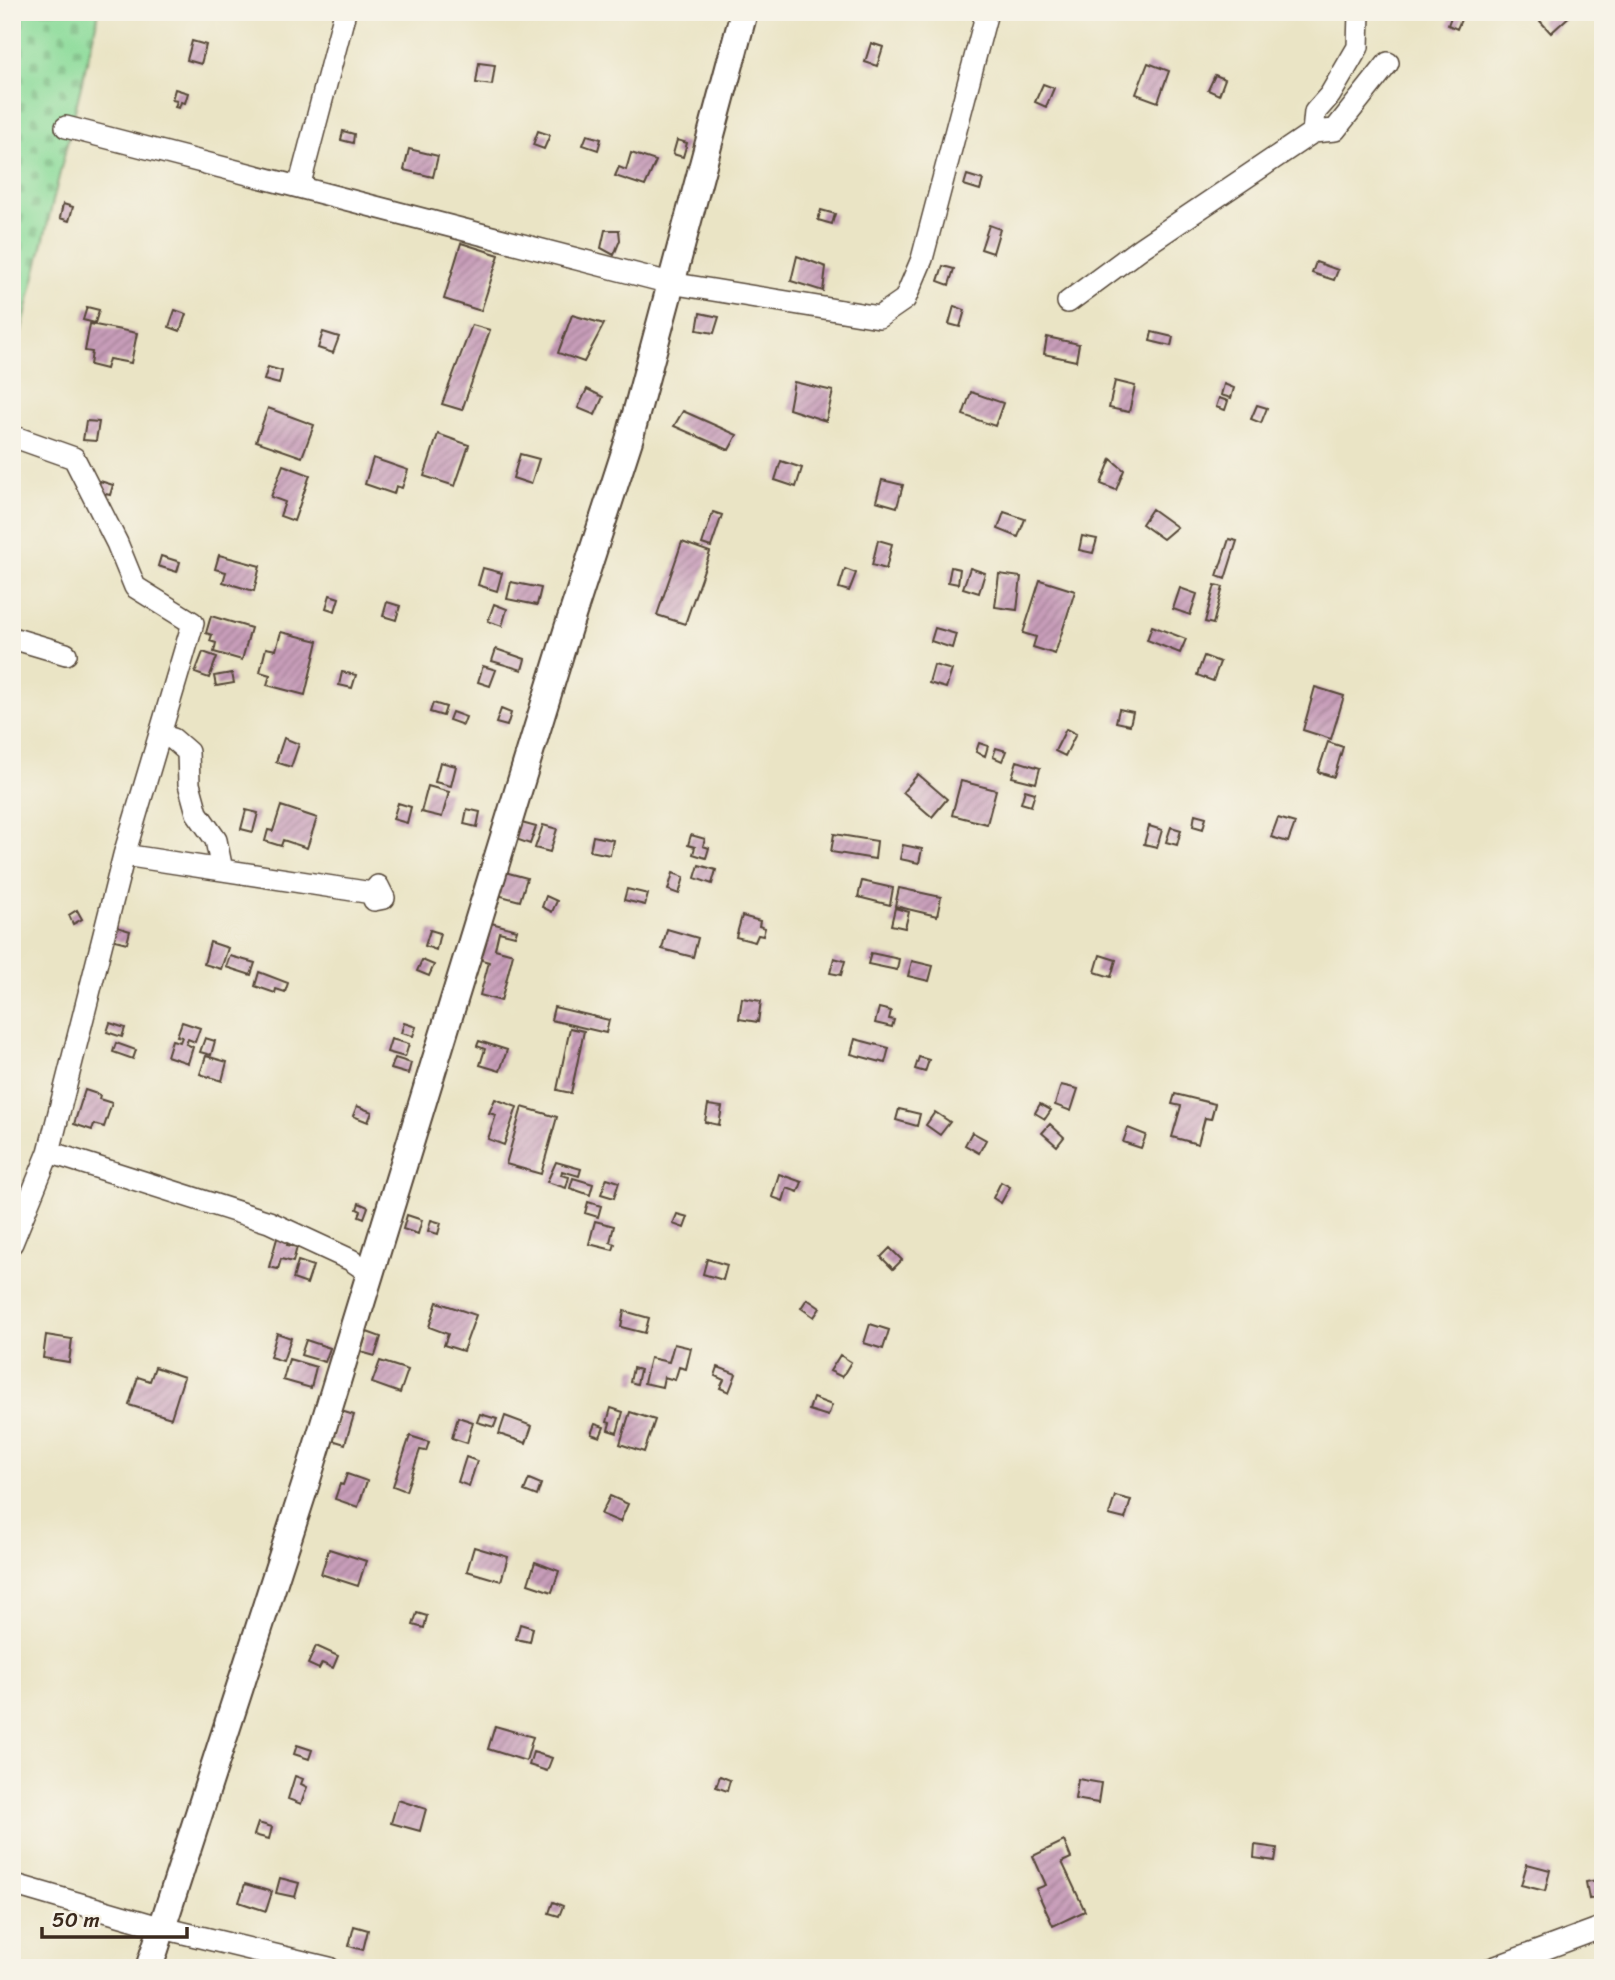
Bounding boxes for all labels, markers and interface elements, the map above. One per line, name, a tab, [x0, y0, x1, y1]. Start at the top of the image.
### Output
scale bar	[42, 1896, 187, 1940]
text: 50 m	[52, 1901, 100, 1939]

